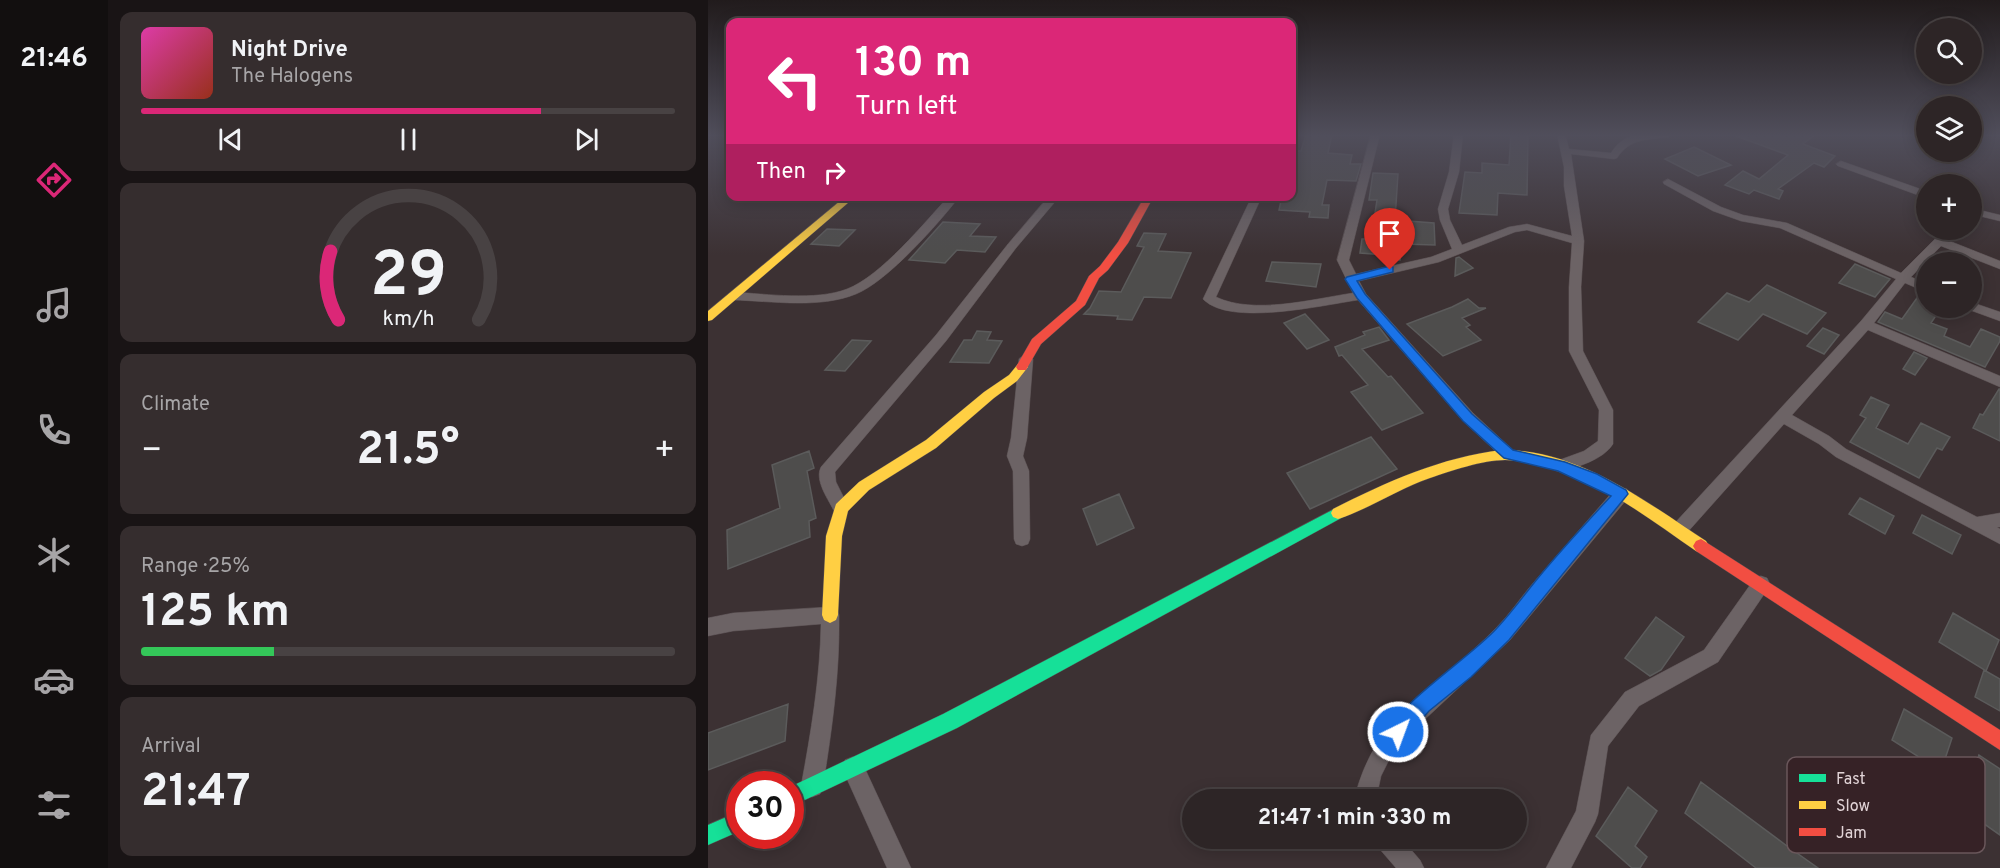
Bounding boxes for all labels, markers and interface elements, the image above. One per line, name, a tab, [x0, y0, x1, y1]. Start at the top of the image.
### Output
map controls	[1916, 18, 1982, 318]
button: search	[1916, 18, 1982, 84]
text: Night Drive	[231, 37, 348, 64]
text: 130 m	[855, 38, 971, 91]
text: 21:46	[20, 42, 88, 76]
icon: left	[756, 42, 834, 120]
text: The Halogens	[231, 64, 353, 90]
text: Turn left	[855, 90, 957, 124]
button: layers	[1916, 96, 1982, 162]
icon: previous	[214, 123, 247, 156]
icon: pause	[392, 123, 425, 156]
icon: next	[570, 123, 603, 156]
icon: right	[818, 156, 851, 189]
icon: directions	[33, 159, 75, 201]
text: Then	[756, 159, 806, 186]
button: +	[1916, 174, 1982, 240]
pin	[1364, 208, 1415, 270]
icon: arrive	[1373, 217, 1406, 250]
text: 29	[370, 239, 446, 318]
button: −	[1916, 252, 1982, 318]
icon: music	[33, 284, 75, 326]
text: km/h	[382, 306, 434, 333]
text: Climate	[141, 392, 210, 418]
icon: phone	[33, 409, 75, 451]
text: 21.5°	[357, 423, 459, 480]
text: −	[141, 431, 162, 473]
text: +	[654, 431, 675, 473]
icon: climate	[33, 534, 75, 576]
text: Range · 25%	[141, 554, 250, 580]
text: 125 km	[141, 585, 290, 642]
icon: car	[33, 659, 75, 701]
position arrow	[1366, 700, 1430, 764]
text: Arrival	[141, 734, 201, 760]
legend	[1787, 757, 1985, 853]
text: 21:47	[141, 765, 251, 822]
text: Fast	[1836, 770, 1866, 790]
speed limit sign: 30	[726, 771, 804, 849]
icon: filters	[33, 784, 75, 826]
text: Slow	[1836, 797, 1870, 817]
text: 21:47 · 1 min · 330 m	[1258, 805, 1451, 832]
text: Jam	[1836, 824, 1867, 844]

